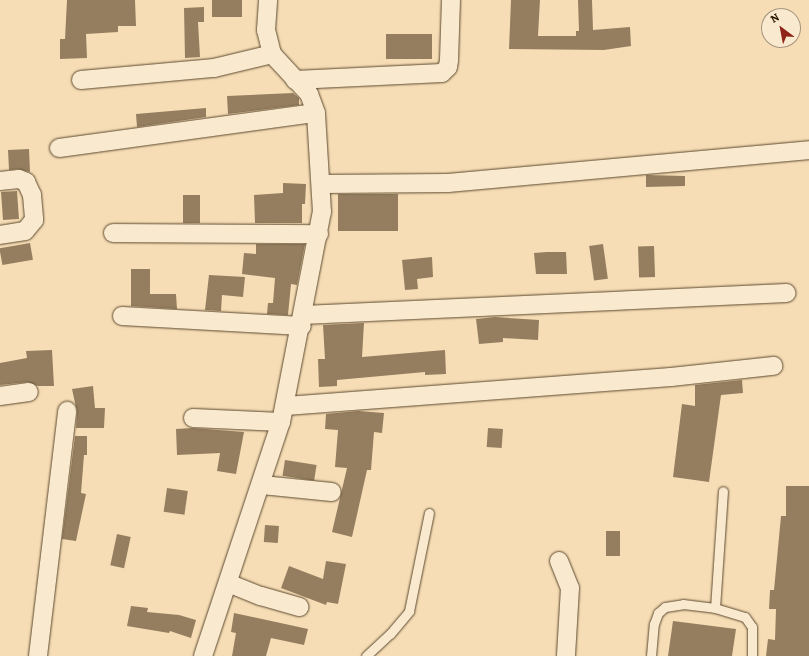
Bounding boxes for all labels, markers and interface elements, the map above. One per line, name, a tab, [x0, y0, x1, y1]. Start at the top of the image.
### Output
north arrow	[761, 8, 801, 48]
text: N	[768, 10, 782, 27]

